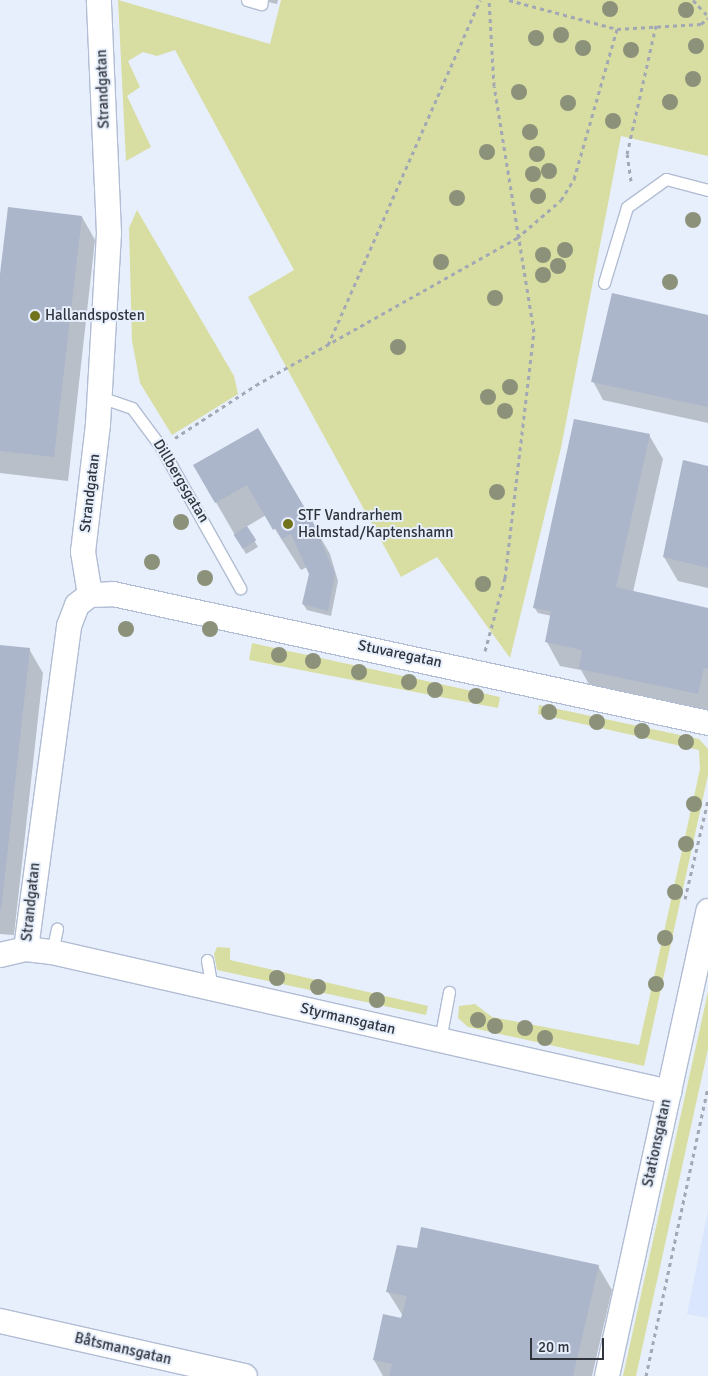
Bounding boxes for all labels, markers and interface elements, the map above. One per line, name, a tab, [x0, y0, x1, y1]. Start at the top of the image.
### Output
street label: Strandgatan	[93, 49, 113, 129]
place label: Hallandsposten	[45, 307, 145, 325]
marker: Hallandsposten	[29, 310, 41, 322]
street label: Dillbergsgatan	[149, 436, 213, 526]
street label: Strandgatan	[76, 453, 104, 533]
place label: STF Vandrarhem Halmstad/Kaptenshamn	[298, 506, 453, 541]
marker: STF Vandrarhem Halmstad/Kaptenshamn	[282, 518, 294, 530]
street label: Stuvaregatan	[356, 636, 444, 672]
street label: Strandgatan	[18, 862, 44, 942]
street label: Styrmansgatan	[299, 999, 397, 1039]
street label: Stationsgatan	[639, 1097, 675, 1189]
scale bar	[533, 1328, 607, 1360]
street label: Båtsmansgatan	[73, 1329, 173, 1369]
text: 20 m	[538, 1338, 569, 1356]

